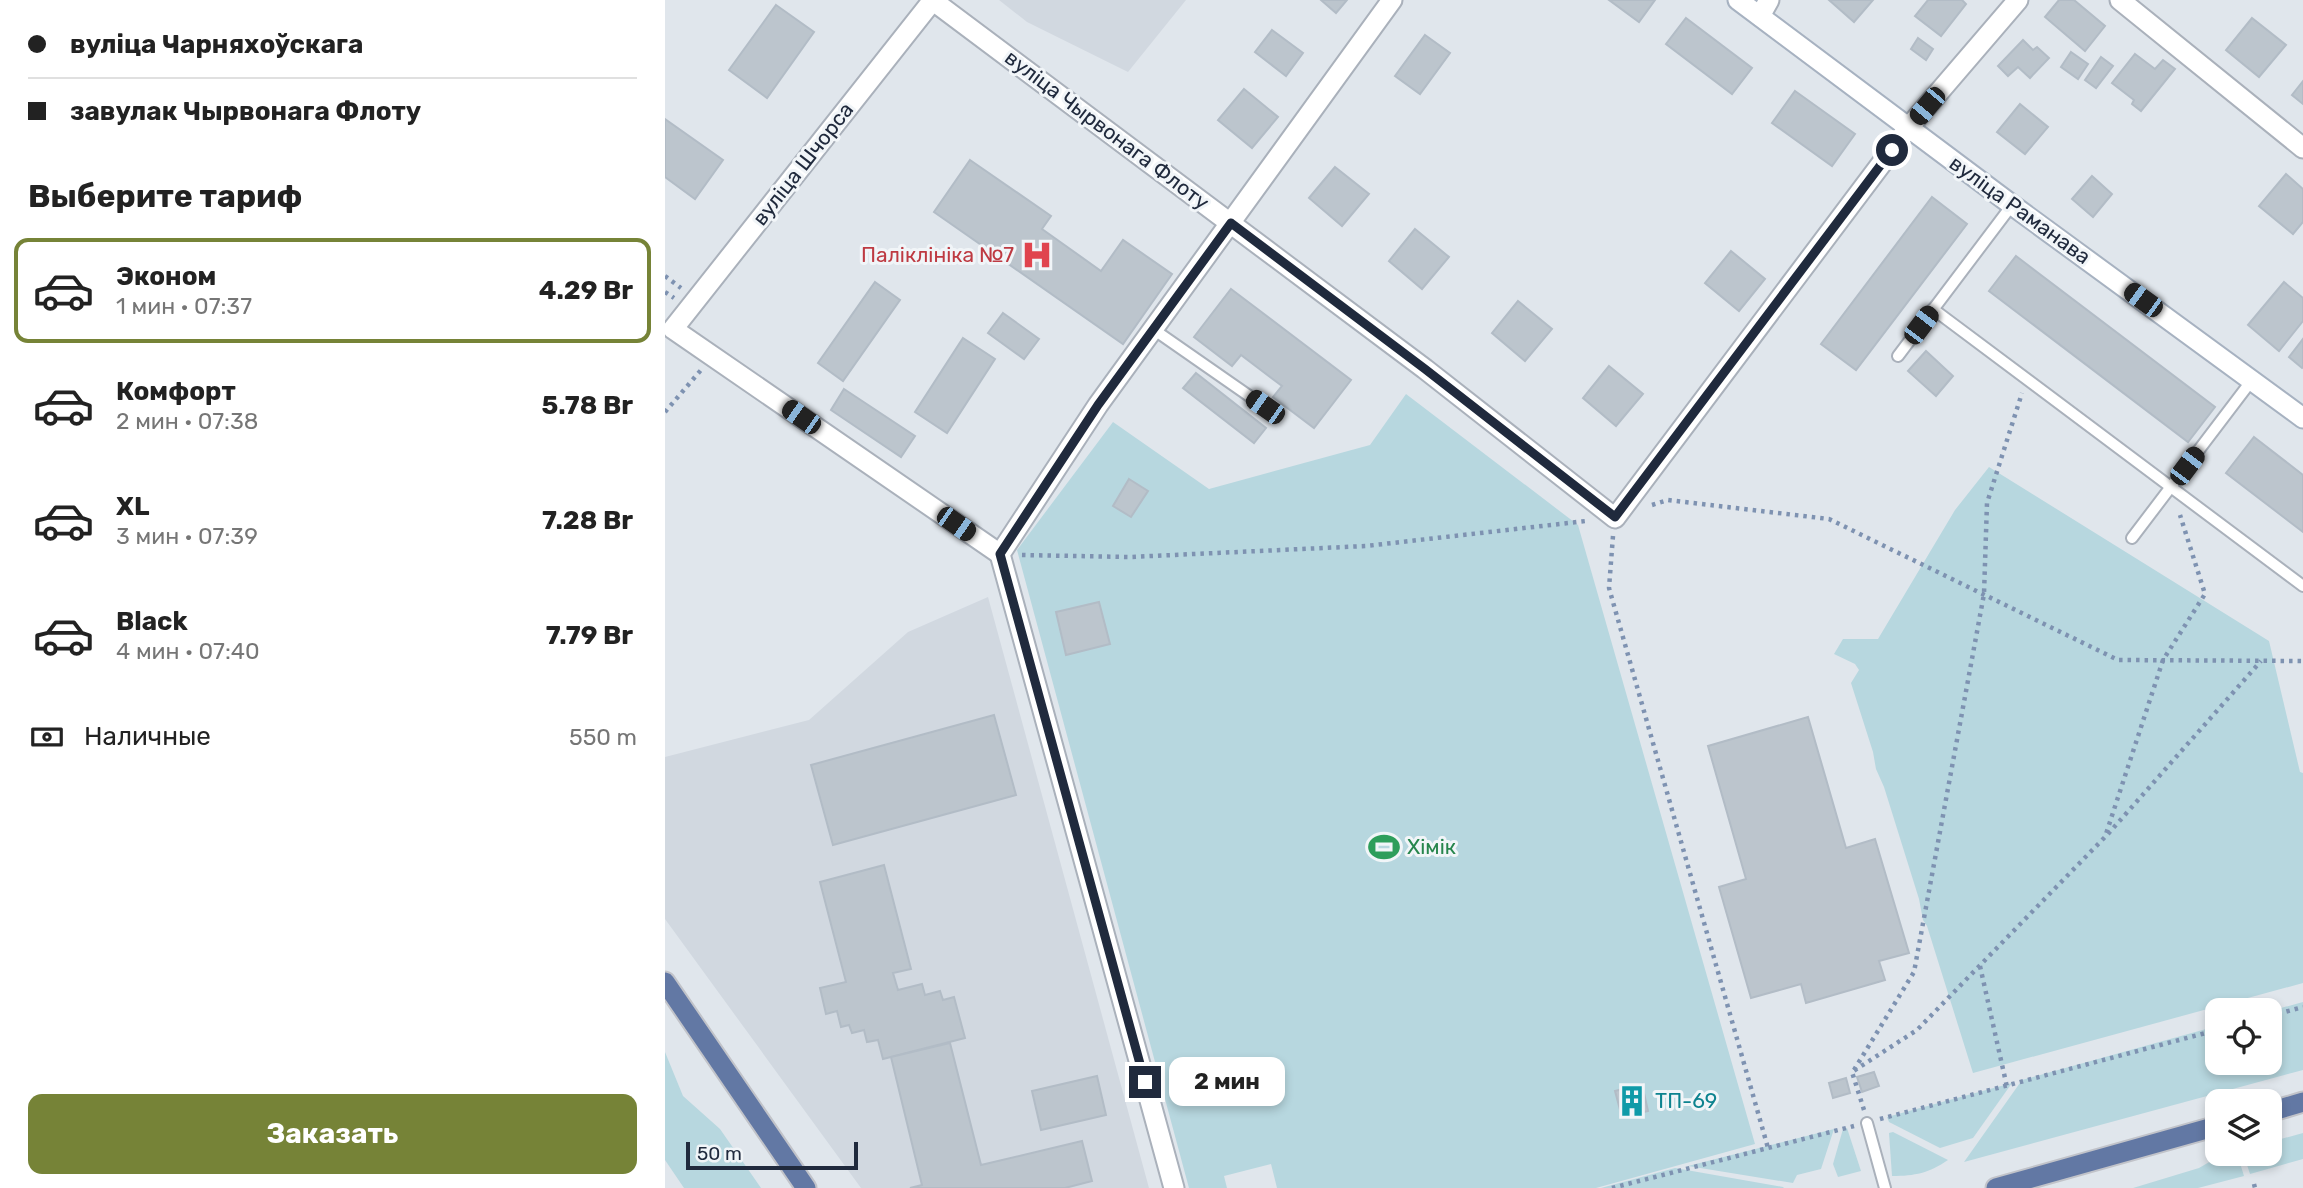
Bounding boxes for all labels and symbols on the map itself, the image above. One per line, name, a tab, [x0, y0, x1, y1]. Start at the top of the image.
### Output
street label: вуліца Чырвонага Флоту	[1000, 45, 1214, 215]
car	[1906, 83, 1949, 129]
street label: вуліца Шчорса	[747, 97, 858, 230]
route start	[1876, 134, 1908, 166]
street label: вуліца Раманава	[1945, 150, 2096, 269]
hospital icon: Паліклініка №7	[1020, 238, 1054, 272]
place label: Паліклініка №7	[861, 242, 1014, 267]
car	[2120, 279, 2167, 321]
car	[1900, 302, 1943, 348]
car	[1242, 386, 1289, 428]
car	[778, 396, 825, 438]
car	[2166, 443, 2209, 489]
car	[933, 503, 980, 545]
sports icon: Хімік	[1367, 830, 1401, 864]
place label: Хімік	[1407, 834, 1456, 859]
callout: 2 мин	[1169, 1058, 1285, 1106]
route end	[1129, 1066, 1161, 1098]
building icon: ТП-69	[1615, 1084, 1649, 1118]
place label: ТП-69	[1655, 1088, 1717, 1113]
scale bar	[686, 1139, 857, 1171]

